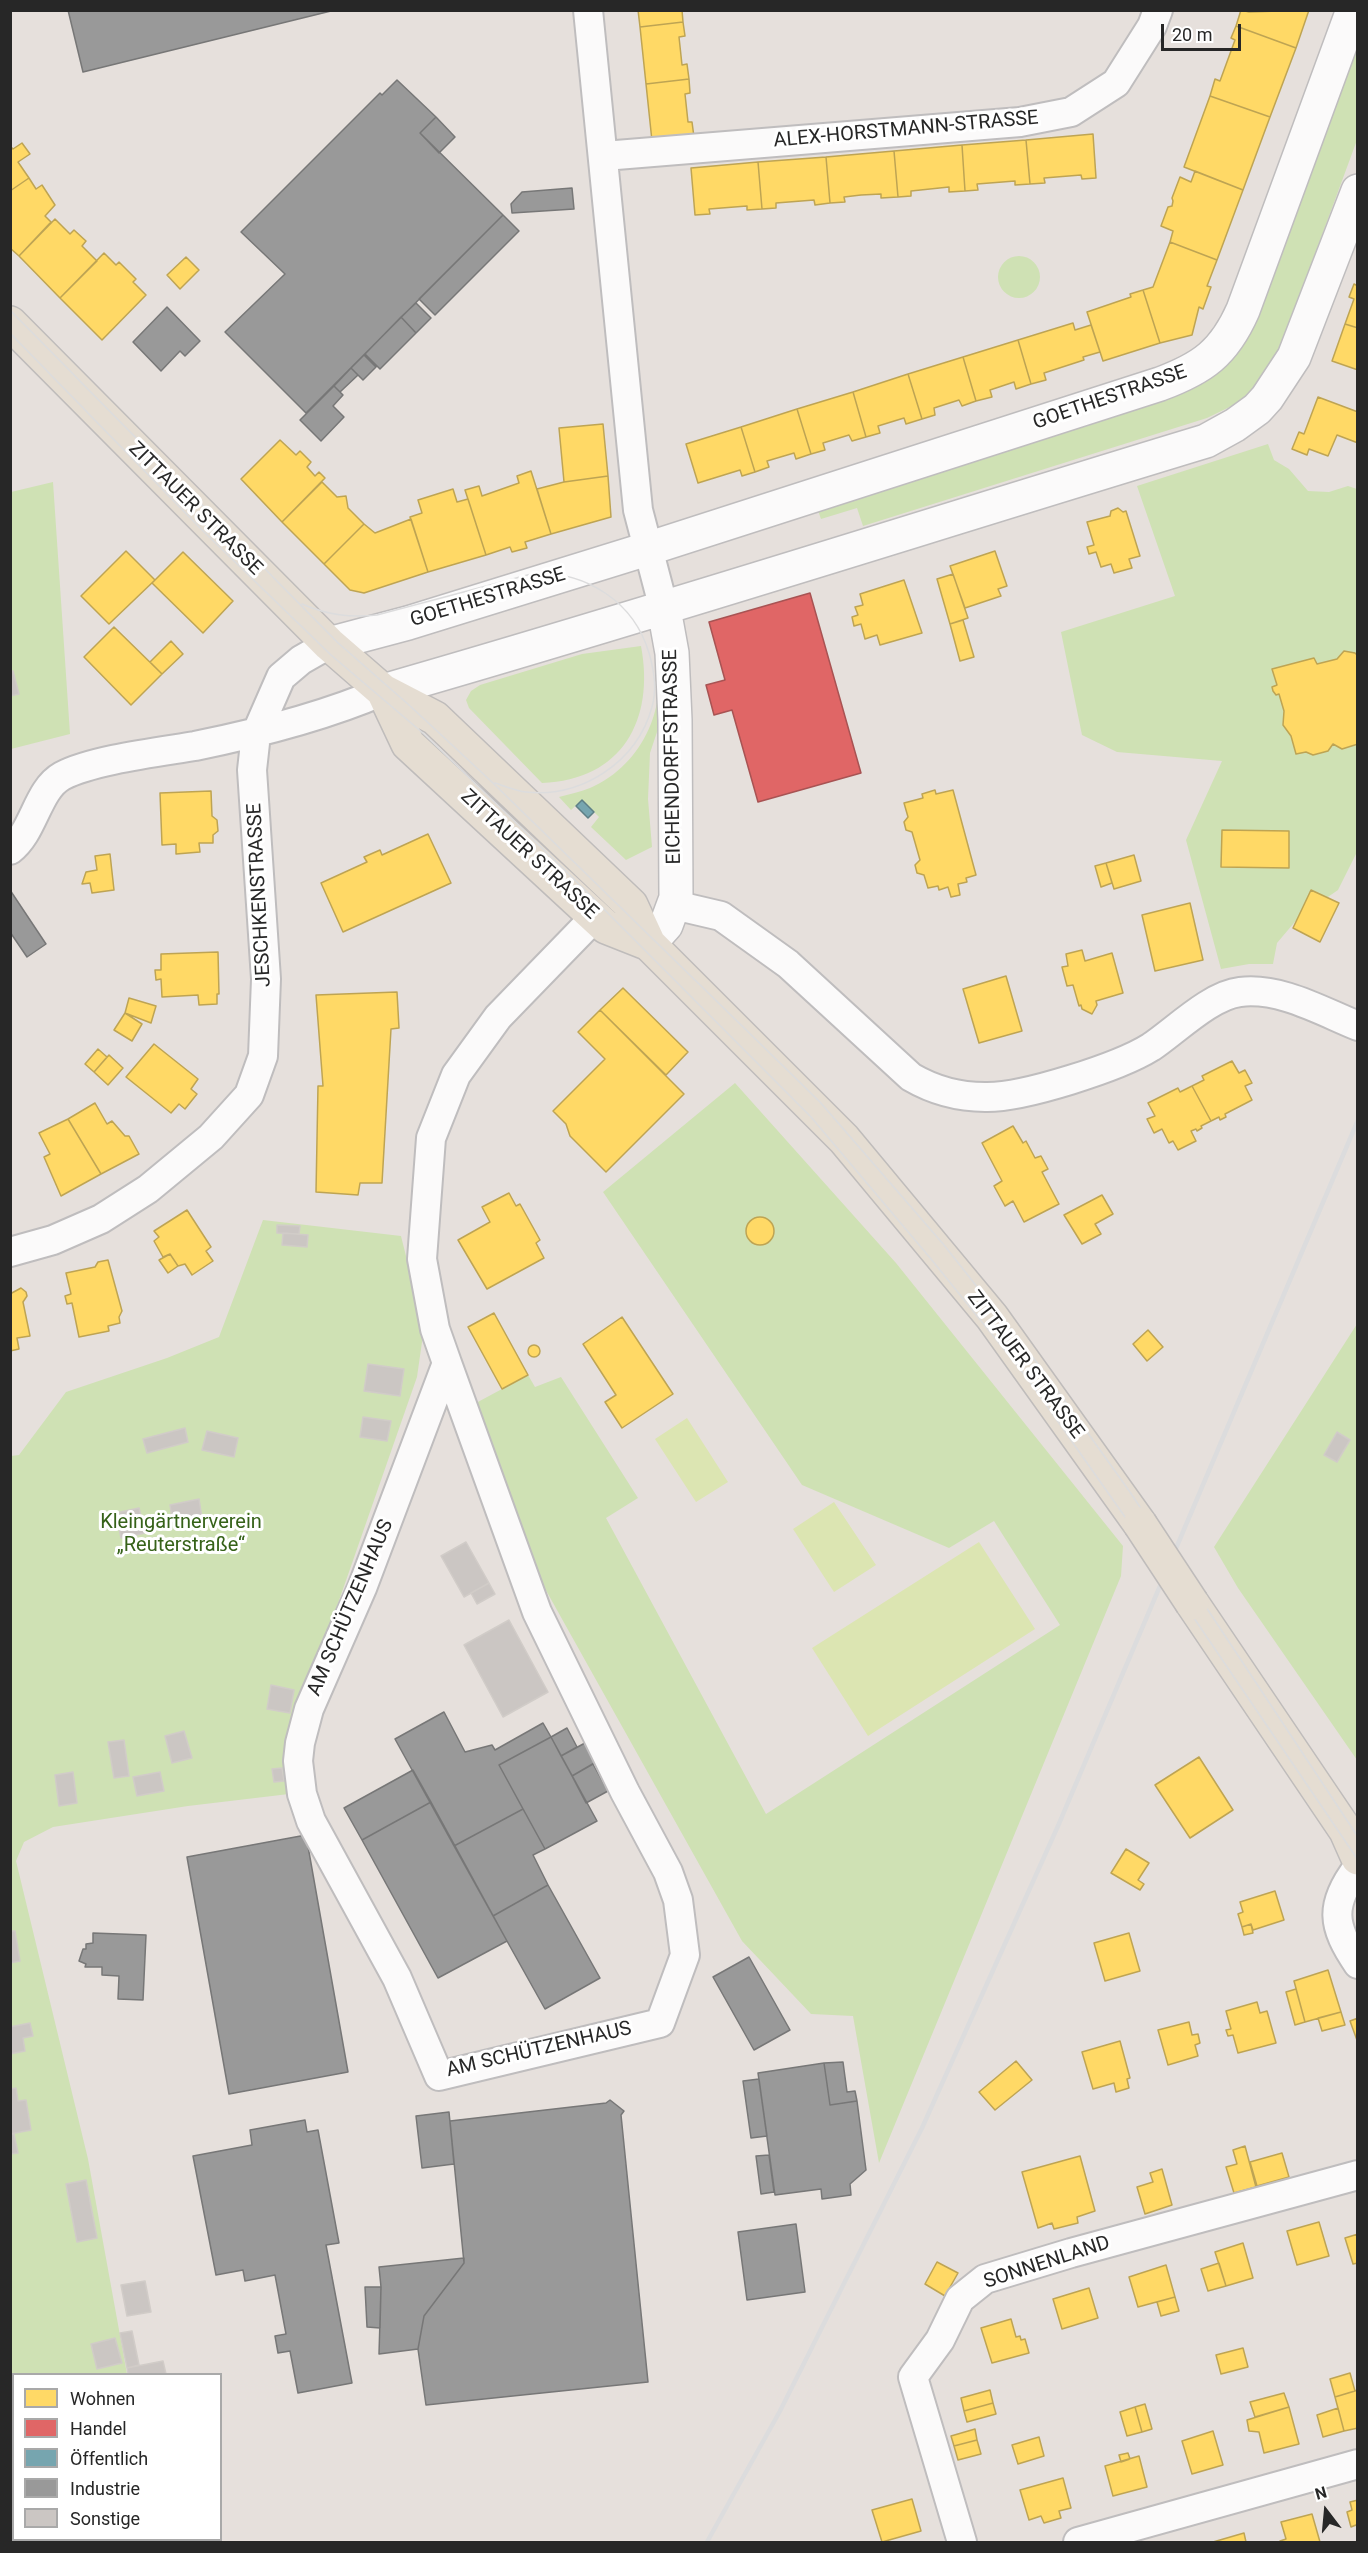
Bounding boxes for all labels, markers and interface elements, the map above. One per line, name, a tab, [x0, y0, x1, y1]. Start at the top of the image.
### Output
scale bar	[1164, 12, 1244, 50]
text: 20 m	[1172, 24, 1212, 45]
street label: ALEX-HORSTMANN-STRASSE	[772, 106, 1040, 154]
street label: GOETHESTRASSE	[1030, 360, 1190, 436]
street label: ZITTAUER STRASSE	[123, 437, 267, 581]
street label: GOETHESTRASSE	[408, 563, 568, 633]
street label: EICHENDORFFSTRASSE	[659, 649, 687, 865]
street label: ZITTAUER STRASSE	[455, 785, 603, 925]
street label: JESCHKENSTRASSE	[243, 802, 277, 988]
street label: ZITTAUER STRASSE	[961, 1286, 1089, 1444]
park label: Kleingärtnerverein „Reuterstraße“	[100, 1511, 262, 1558]
street label: AM SCHÜTZENHAUS	[303, 1516, 399, 1700]
street label: AM SCHÜTZENHAUS	[444, 2017, 634, 2083]
street label: SONNENLAND	[981, 2231, 1113, 2295]
legend	[12, 2373, 222, 2541]
text: Wohnen	[70, 2388, 135, 2409]
text: Handel	[70, 2418, 127, 2439]
text: Öffentlich	[70, 2448, 148, 2469]
text: Industrie	[70, 2478, 140, 2499]
north arrow	[1296, 2481, 1356, 2541]
text: N	[1313, 2483, 1329, 2504]
text: Sonstige	[70, 2508, 140, 2529]

